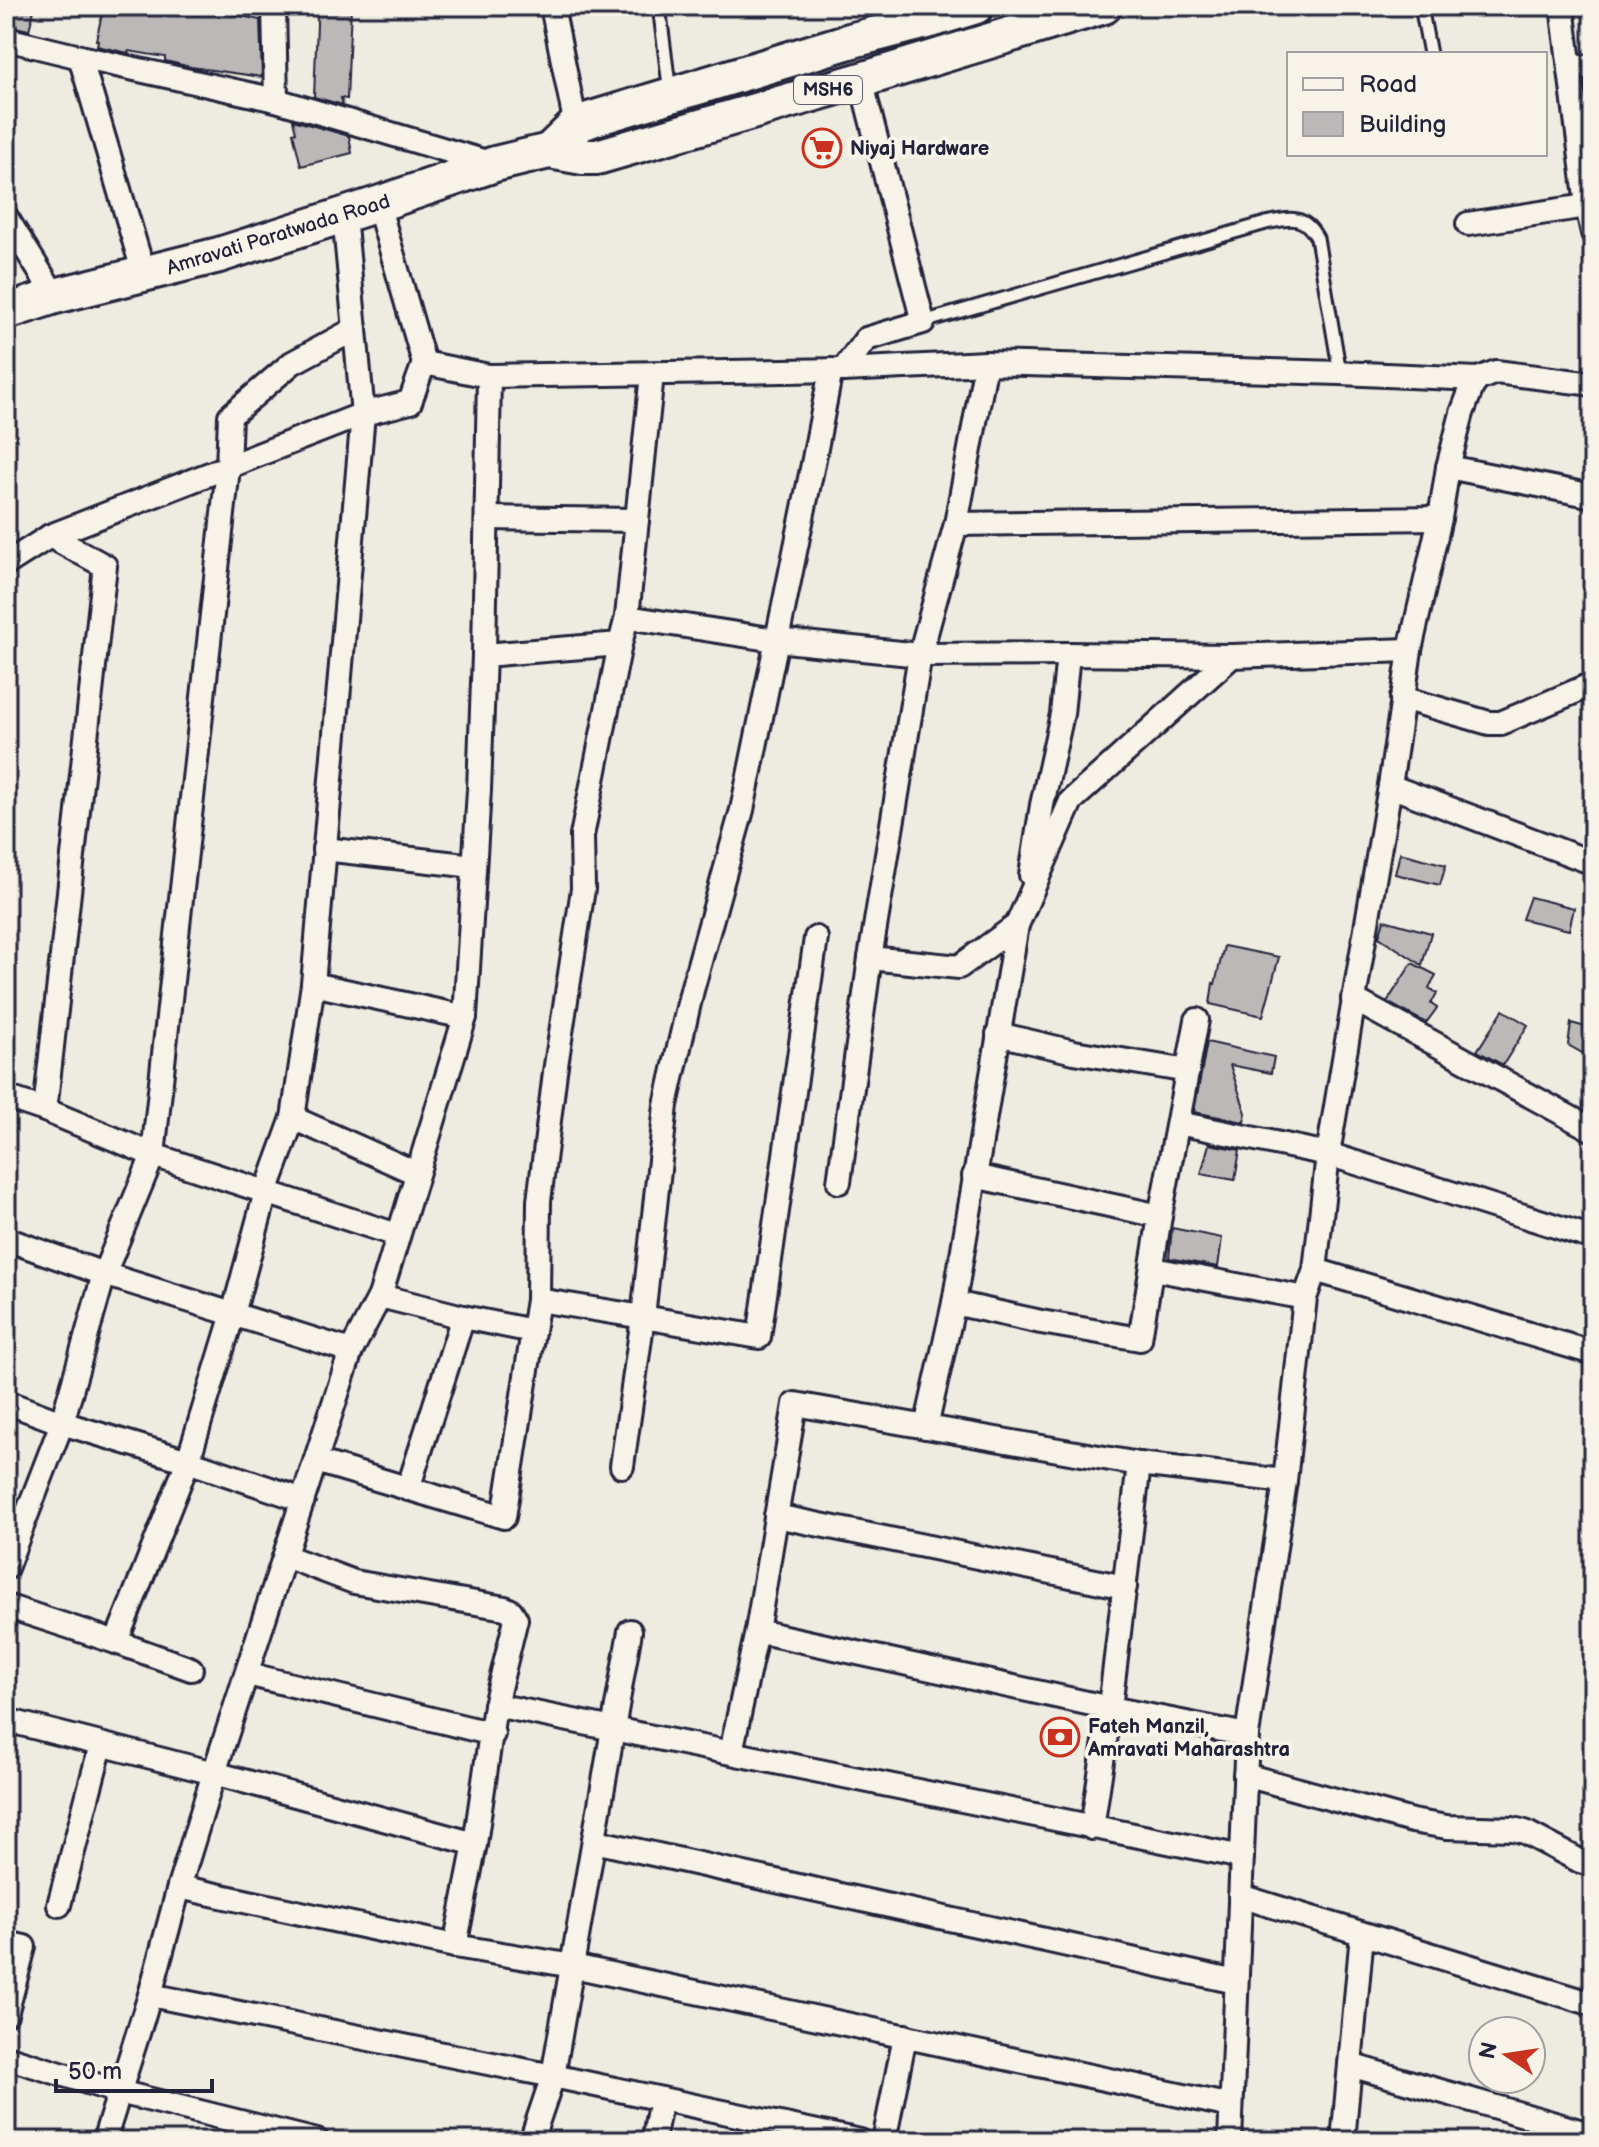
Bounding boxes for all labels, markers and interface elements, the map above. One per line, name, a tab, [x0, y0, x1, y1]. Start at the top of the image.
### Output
legend	[1287, 52, 1547, 156]
text: Road	[1359, 70, 1417, 99]
road number: MSH6	[794, 76, 862, 104]
text: Building	[1359, 110, 1446, 139]
supermarket icon: Niyaj Hardware	[801, 127, 843, 169]
place label: Niyaj Hardware	[850, 137, 989, 161]
street label: Amravati Paratwada Road	[164, 190, 393, 280]
place label: Fateh Manzil, Amravati Maharashtra	[1087, 1715, 1290, 1762]
bank icon: Fateh Manzil, Amravati Maharashtra	[1039, 1716, 1081, 1758]
north arrow	[1467, 2015, 1547, 2095]
text: N	[1474, 2040, 1504, 2062]
scale bar	[56, 2043, 212, 2093]
text: 50 m	[68, 2057, 122, 2086]

